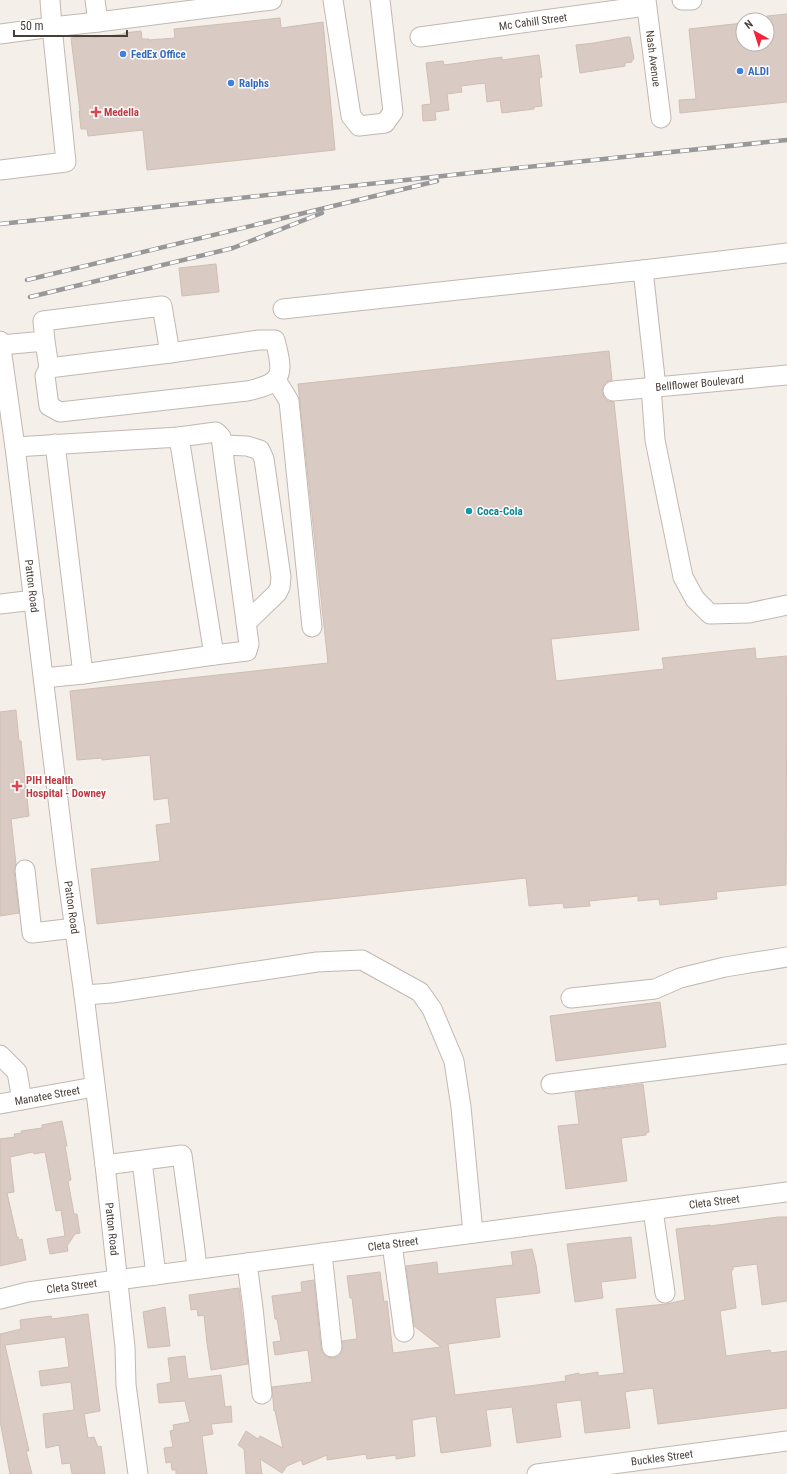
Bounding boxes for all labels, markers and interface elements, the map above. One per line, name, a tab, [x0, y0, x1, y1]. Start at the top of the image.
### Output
street label: Mc Cahill Street	[498, 10, 568, 33]
scale bar	[14, 12, 127, 38]
north arrow	[735, 12, 775, 52]
text: N	[742, 17, 756, 32]
text: 50 m	[20, 19, 44, 33]
street label: Nash Avenue	[643, 30, 663, 87]
place label: FedEx Office	[131, 48, 186, 61]
marker: FedEx Office	[118, 49, 128, 59]
place label: ALDI	[748, 65, 769, 78]
marker: ALDI	[735, 66, 745, 76]
place label: Ralphs	[239, 77, 269, 90]
marker: Ralphs	[226, 78, 236, 88]
place label: Medella	[104, 106, 139, 119]
marker: Medella	[91, 107, 101, 117]
street label: Bellflower Boulevard	[655, 373, 744, 394]
place label: Coca-Cola	[477, 505, 523, 518]
marker: Coca-Cola	[464, 506, 474, 516]
street label: Patton Road	[22, 559, 42, 613]
place label: PIH Health Hospital - Downey	[26, 774, 106, 800]
marker: PIH Health Hospital - Downey	[11, 780, 23, 792]
street label: Patton Road	[62, 880, 82, 935]
street label: Manatee Street	[14, 1083, 81, 1108]
street label: Cleta Street	[688, 1192, 740, 1211]
street label: Patton Road	[103, 1202, 121, 1256]
street label: Cleta Street	[367, 1234, 419, 1254]
street label: Cleta Street	[46, 1276, 98, 1296]
street label: Buckles Street	[630, 1447, 694, 1468]

